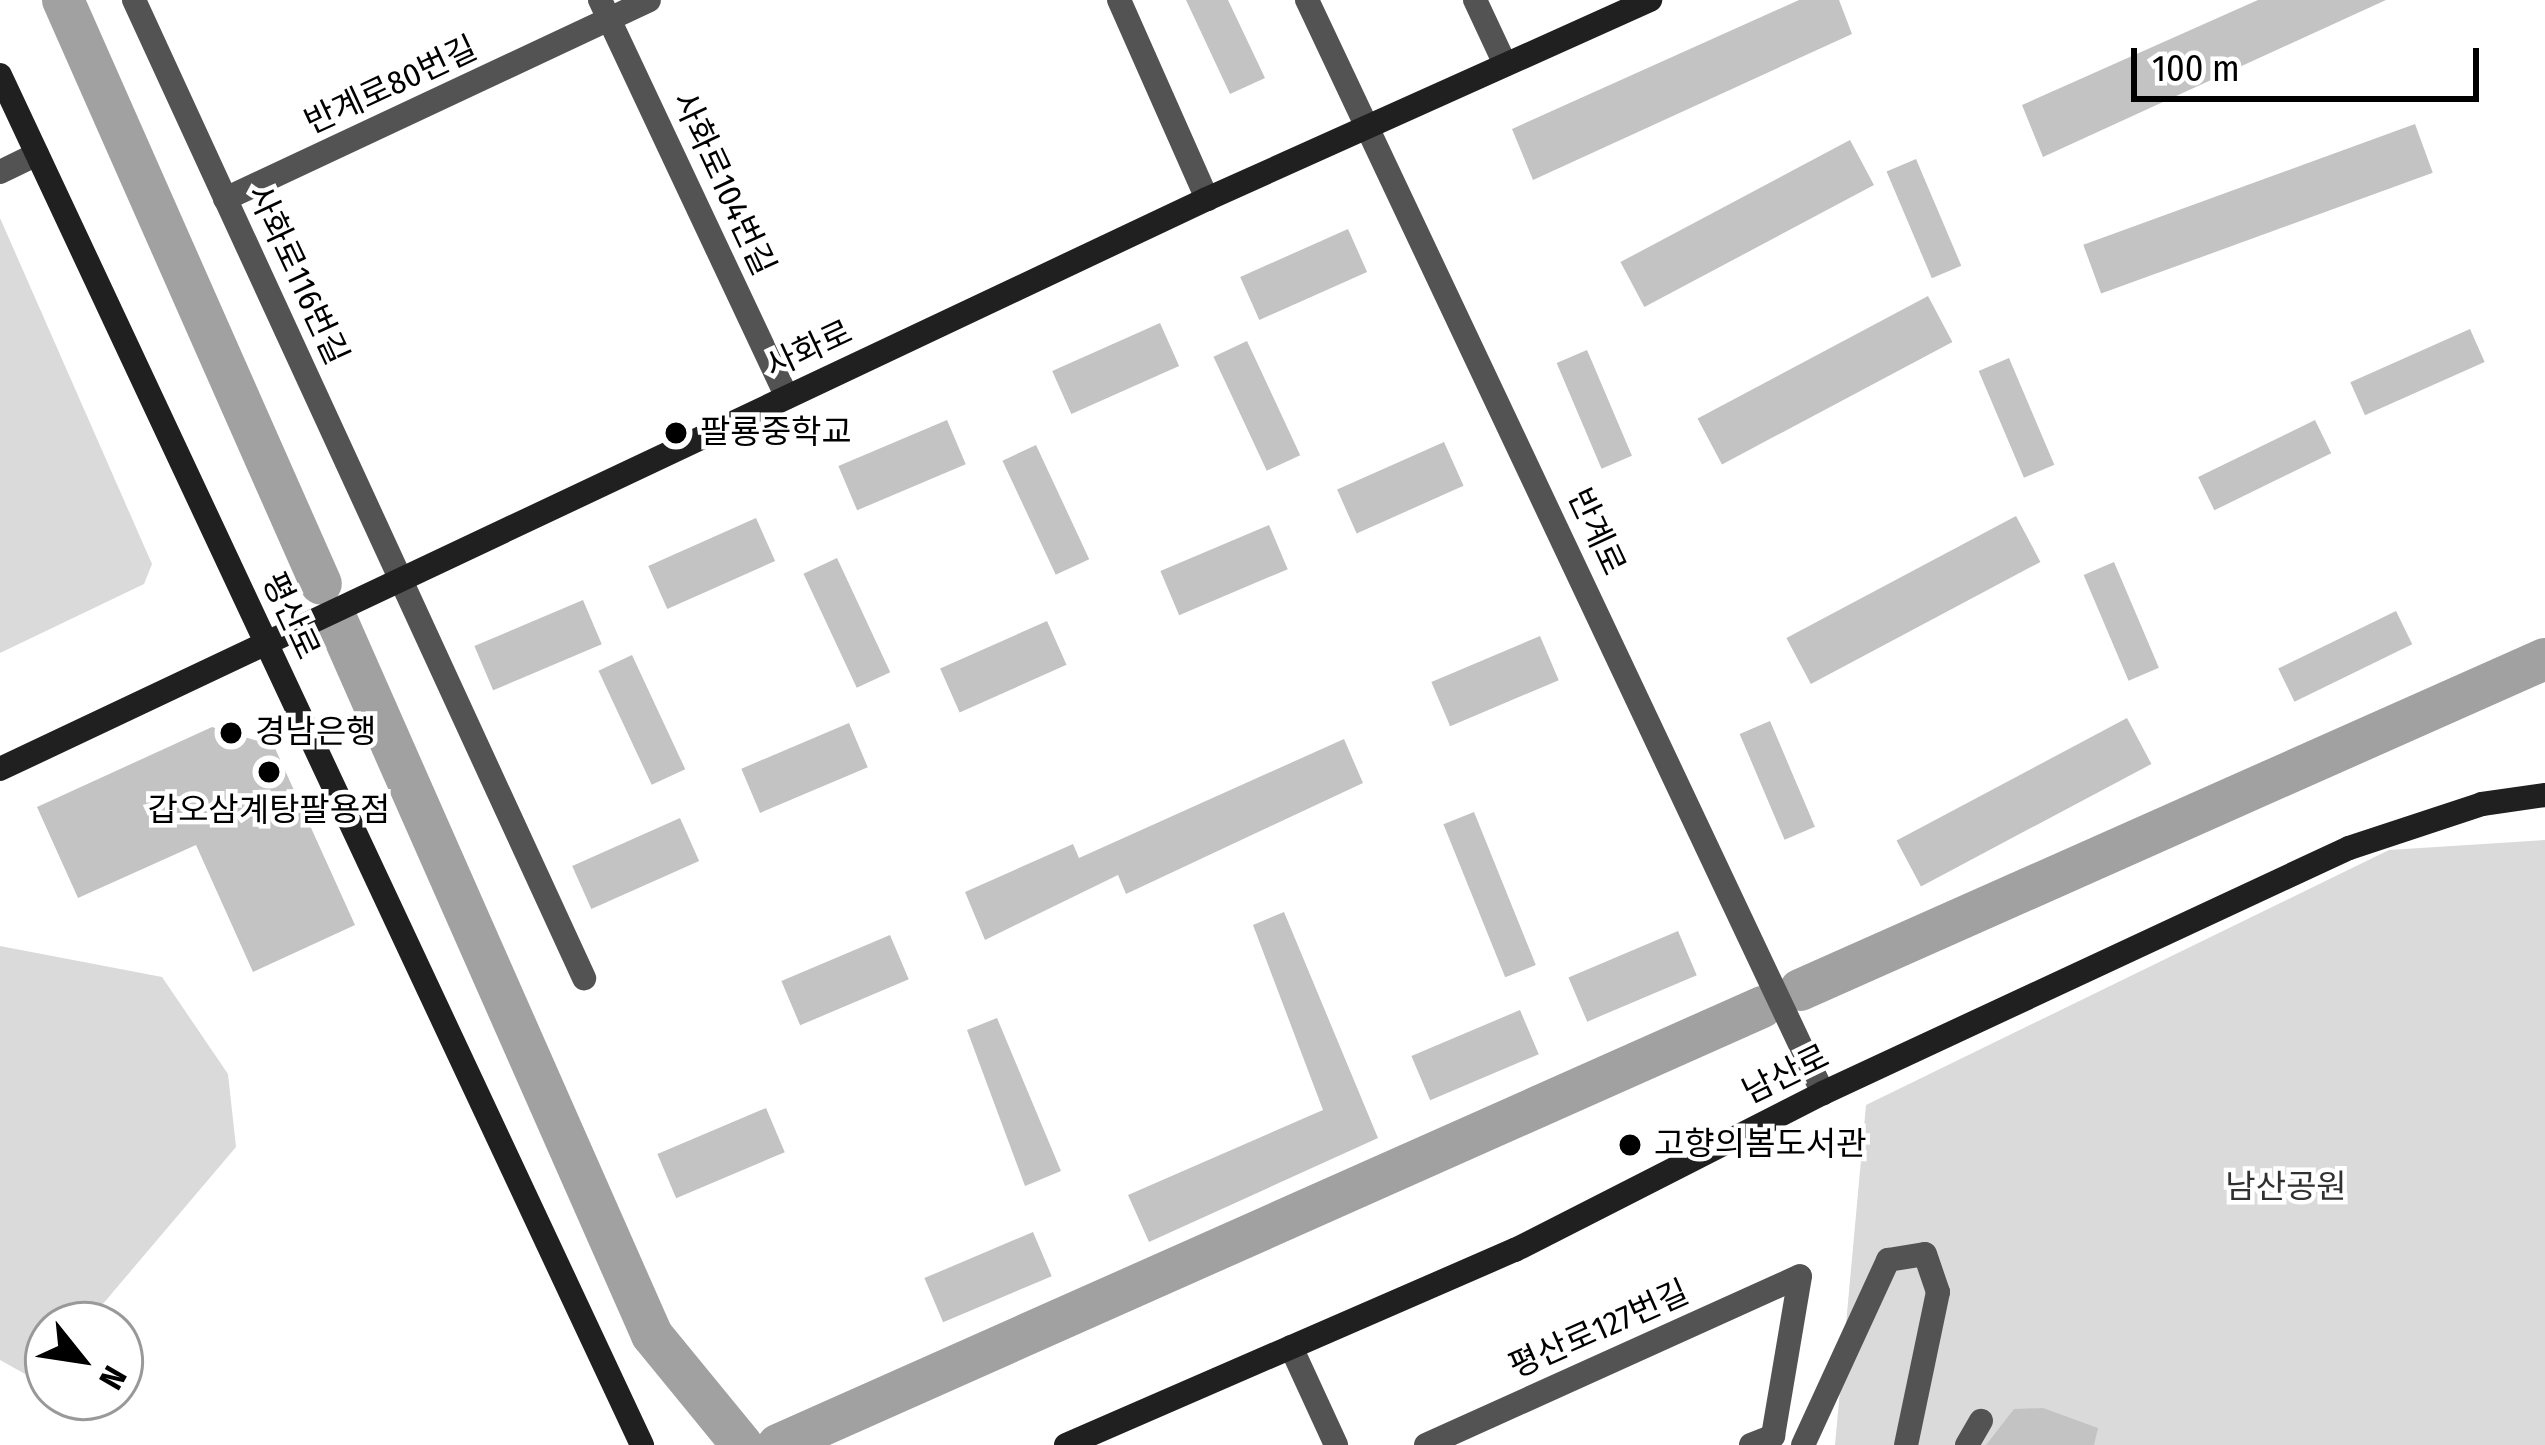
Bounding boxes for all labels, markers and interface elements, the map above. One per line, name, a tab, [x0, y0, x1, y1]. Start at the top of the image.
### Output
scale bar	[2137, 24, 2485, 98]
street label: 반계로80번길	[299, 29, 483, 143]
text: 100 m	[2152, 47, 2240, 91]
street label: 사화로104번길	[663, 86, 783, 282]
street label: 사화로116번길	[238, 179, 356, 371]
street label: 사화로	[759, 313, 859, 387]
place label: 팔룡중학교	[700, 413, 852, 453]
marker: 팔룡중학교	[663, 420, 689, 446]
street label: 반계로	[1559, 482, 1633, 582]
street label: 평산로	[253, 566, 327, 666]
place label: 경남은행	[255, 713, 376, 753]
marker: 경남은행	[218, 720, 244, 746]
marker: 갑오삼계탕팔용점	[256, 759, 282, 785]
place label: 갑오삼계탕팔용점	[148, 791, 390, 831]
street label: 남산로	[1736, 1037, 1836, 1113]
place label: 고향의봄도서관	[1654, 1125, 1867, 1165]
marker: 고향의봄도서관	[1617, 1132, 1643, 1158]
park label: 남산공원	[2225, 1168, 2347, 1208]
street label: 평산로127번길	[1503, 1273, 1695, 1387]
north arrow	[24, 1301, 144, 1421]
text: N	[90, 1359, 135, 1396]

